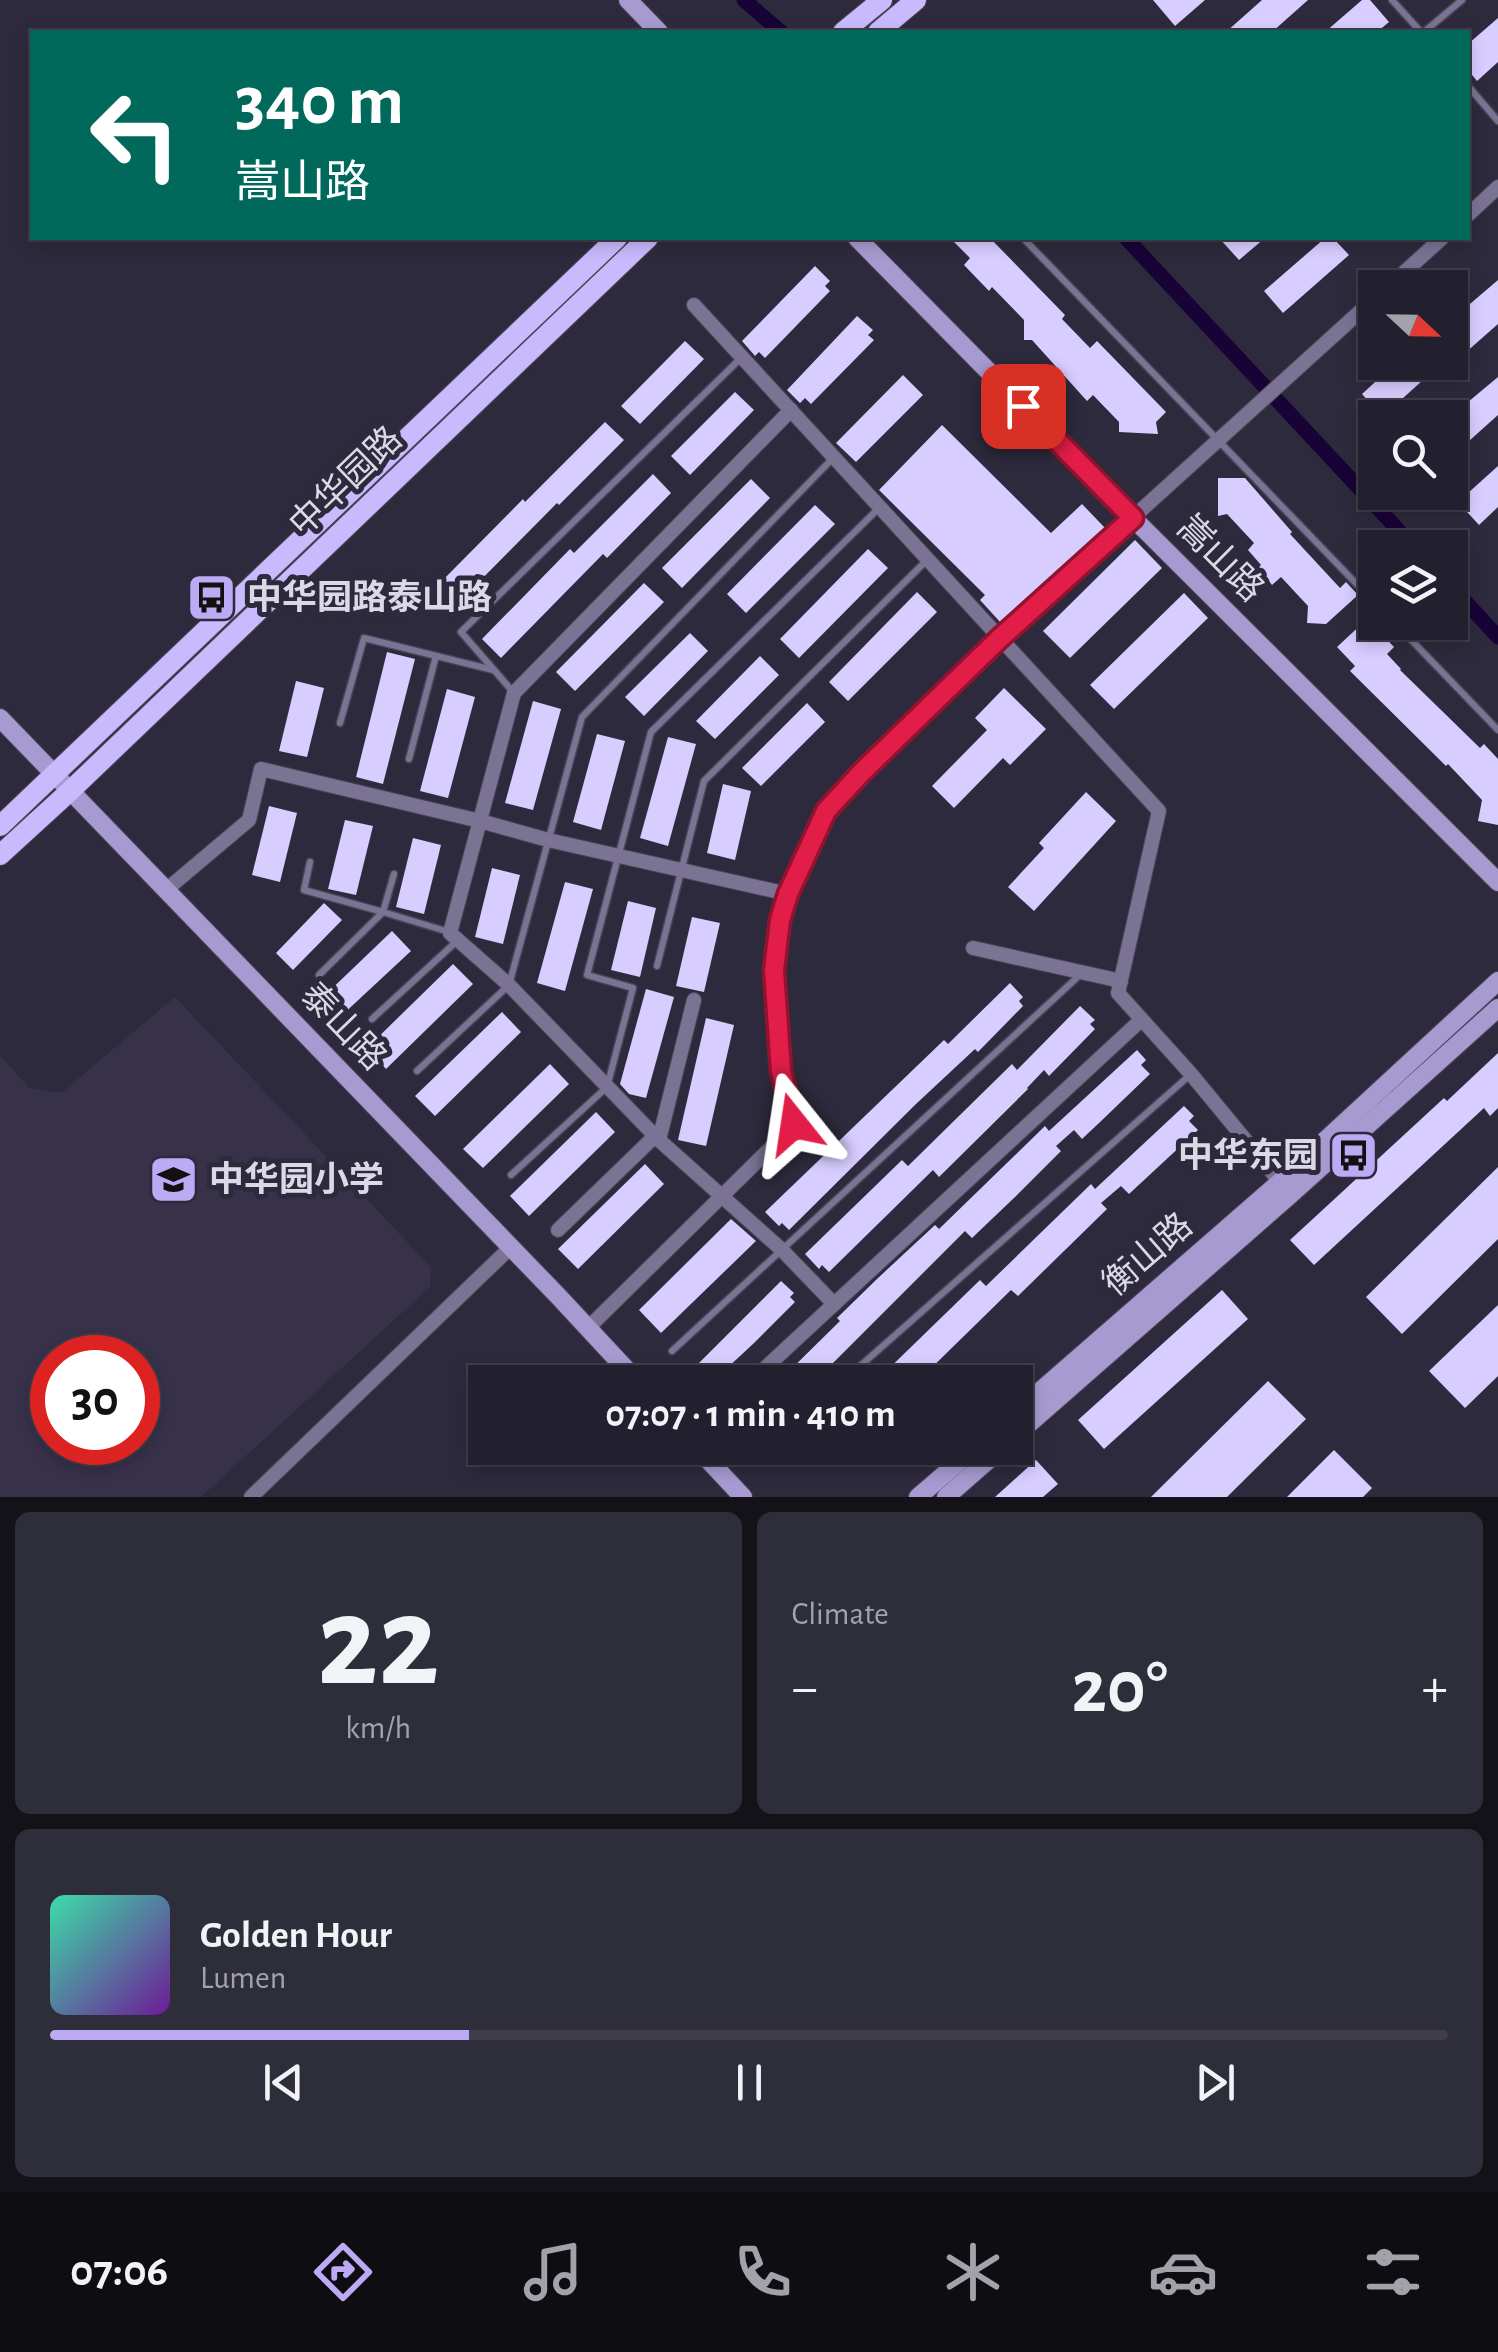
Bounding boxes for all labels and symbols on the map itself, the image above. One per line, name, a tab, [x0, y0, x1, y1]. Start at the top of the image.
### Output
north arrow	[1358, 270, 1468, 380]
pin	[981, 364, 1066, 449]
street label: 中华园路	[282, 419, 409, 543]
street label: 嵩山路	[1170, 508, 1271, 609]
bus stop icon: 中华园路泰山路	[186, 572, 238, 624]
place label: 中华园路泰山路	[247, 579, 492, 616]
street label: 泰山路	[294, 976, 394, 1077]
position arrow	[742, 1072, 846, 1176]
bus stop icon: 中华东园	[1327, 1130, 1379, 1182]
place label: 中华东园	[1178, 1137, 1318, 1174]
school or university icon: 中华园小学	[148, 1154, 200, 1206]
place label: 中华园小学	[209, 1161, 384, 1198]
street label: 衡山路	[1096, 1206, 1199, 1303]
speed limit sign: 30	[30, 1335, 160, 1465]

